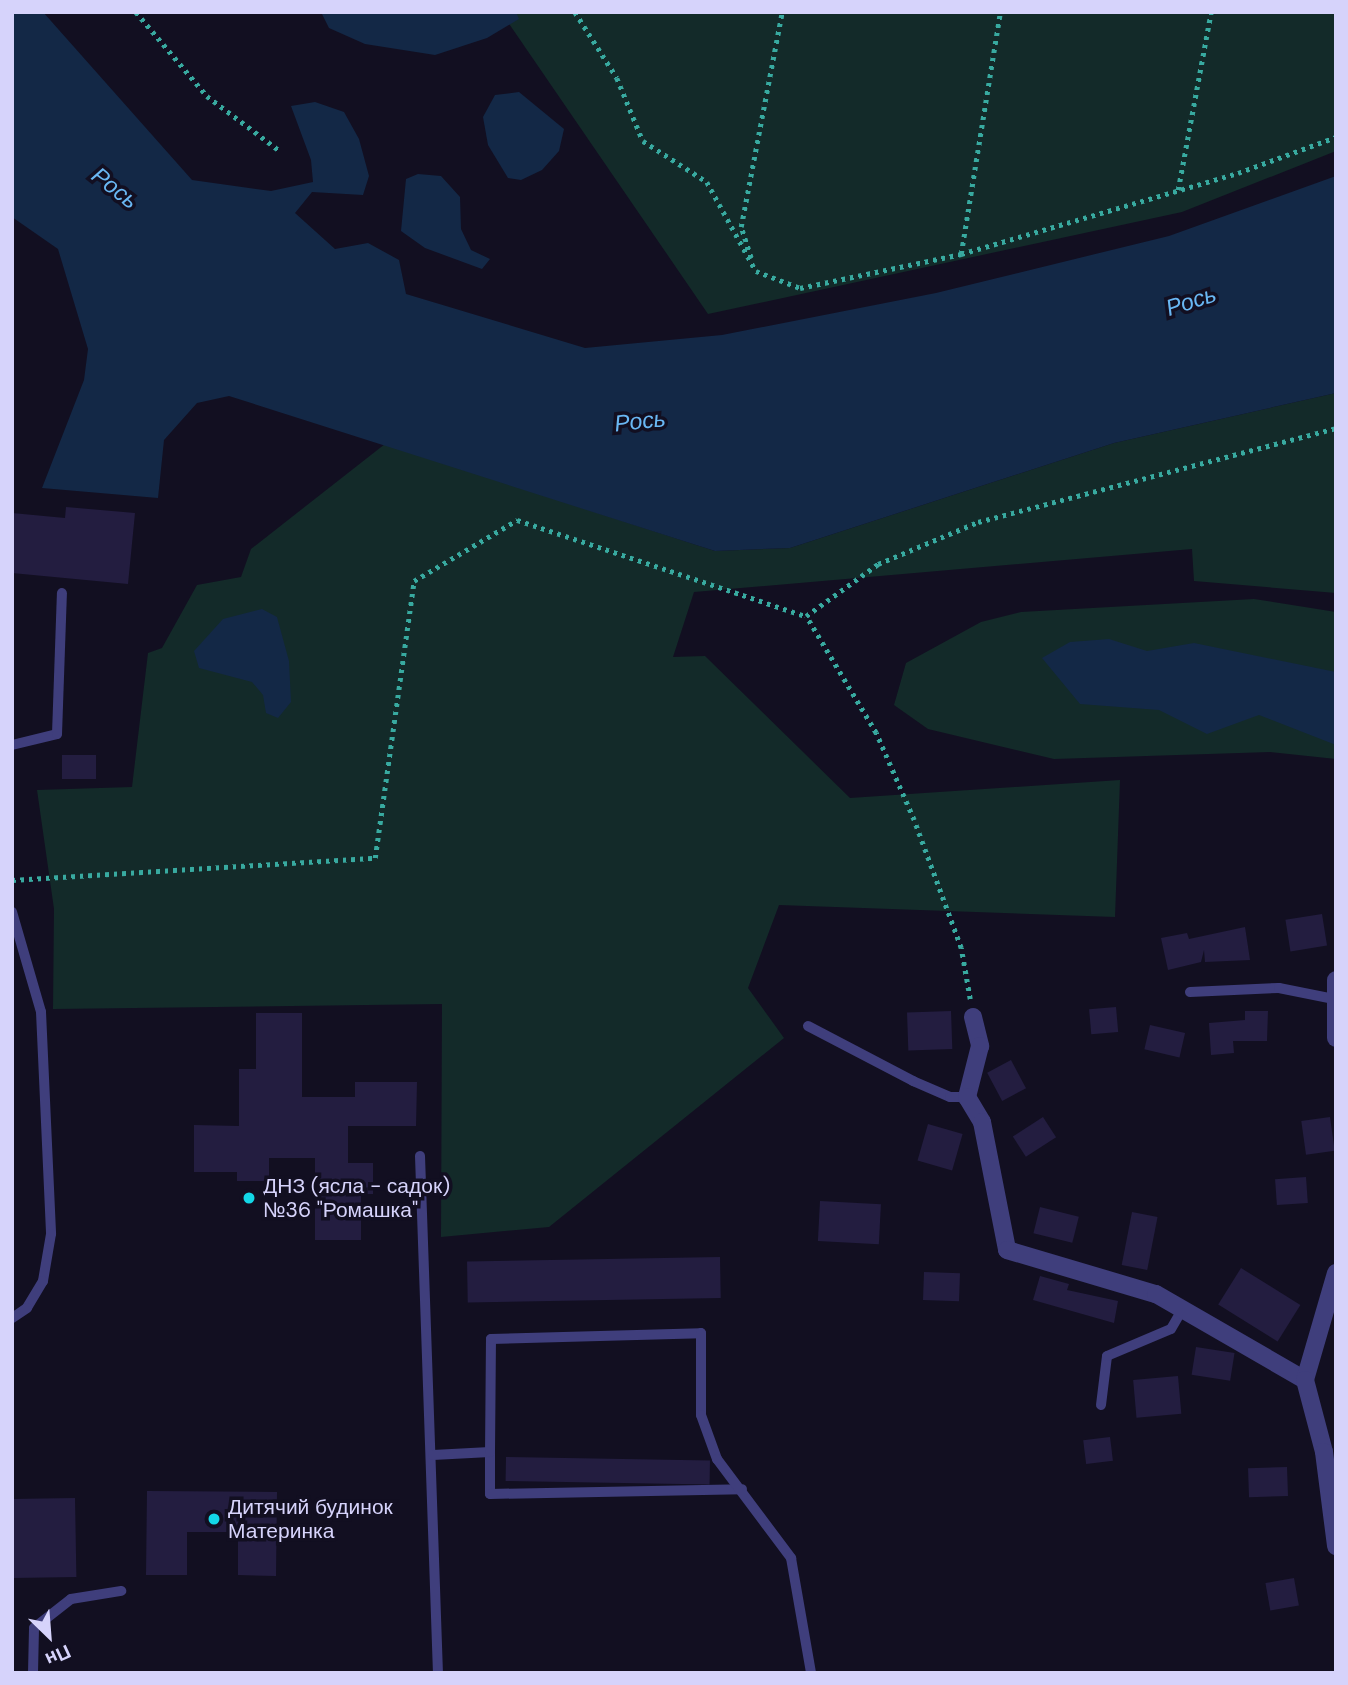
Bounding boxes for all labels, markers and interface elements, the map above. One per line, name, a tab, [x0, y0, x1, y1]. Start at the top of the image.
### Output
water label: Рось	[86, 161, 144, 215]
water label: Рось	[1162, 280, 1220, 322]
water label: Рось	[613, 405, 667, 437]
place label: ДНЗ (ясла - садок) №36 "Ромашка"	[263, 1173, 450, 1223]
marker: ДНЗ (ясла - садок) №36 "Ромашка"	[241, 1190, 257, 1206]
place label: Дитячий будинок Материнка	[228, 1494, 393, 1544]
marker: Дитячий будинок Материнка	[206, 1511, 222, 1527]
north arrow	[14, 1601, 84, 1671]
text: Пн	[41, 1639, 75, 1672]

